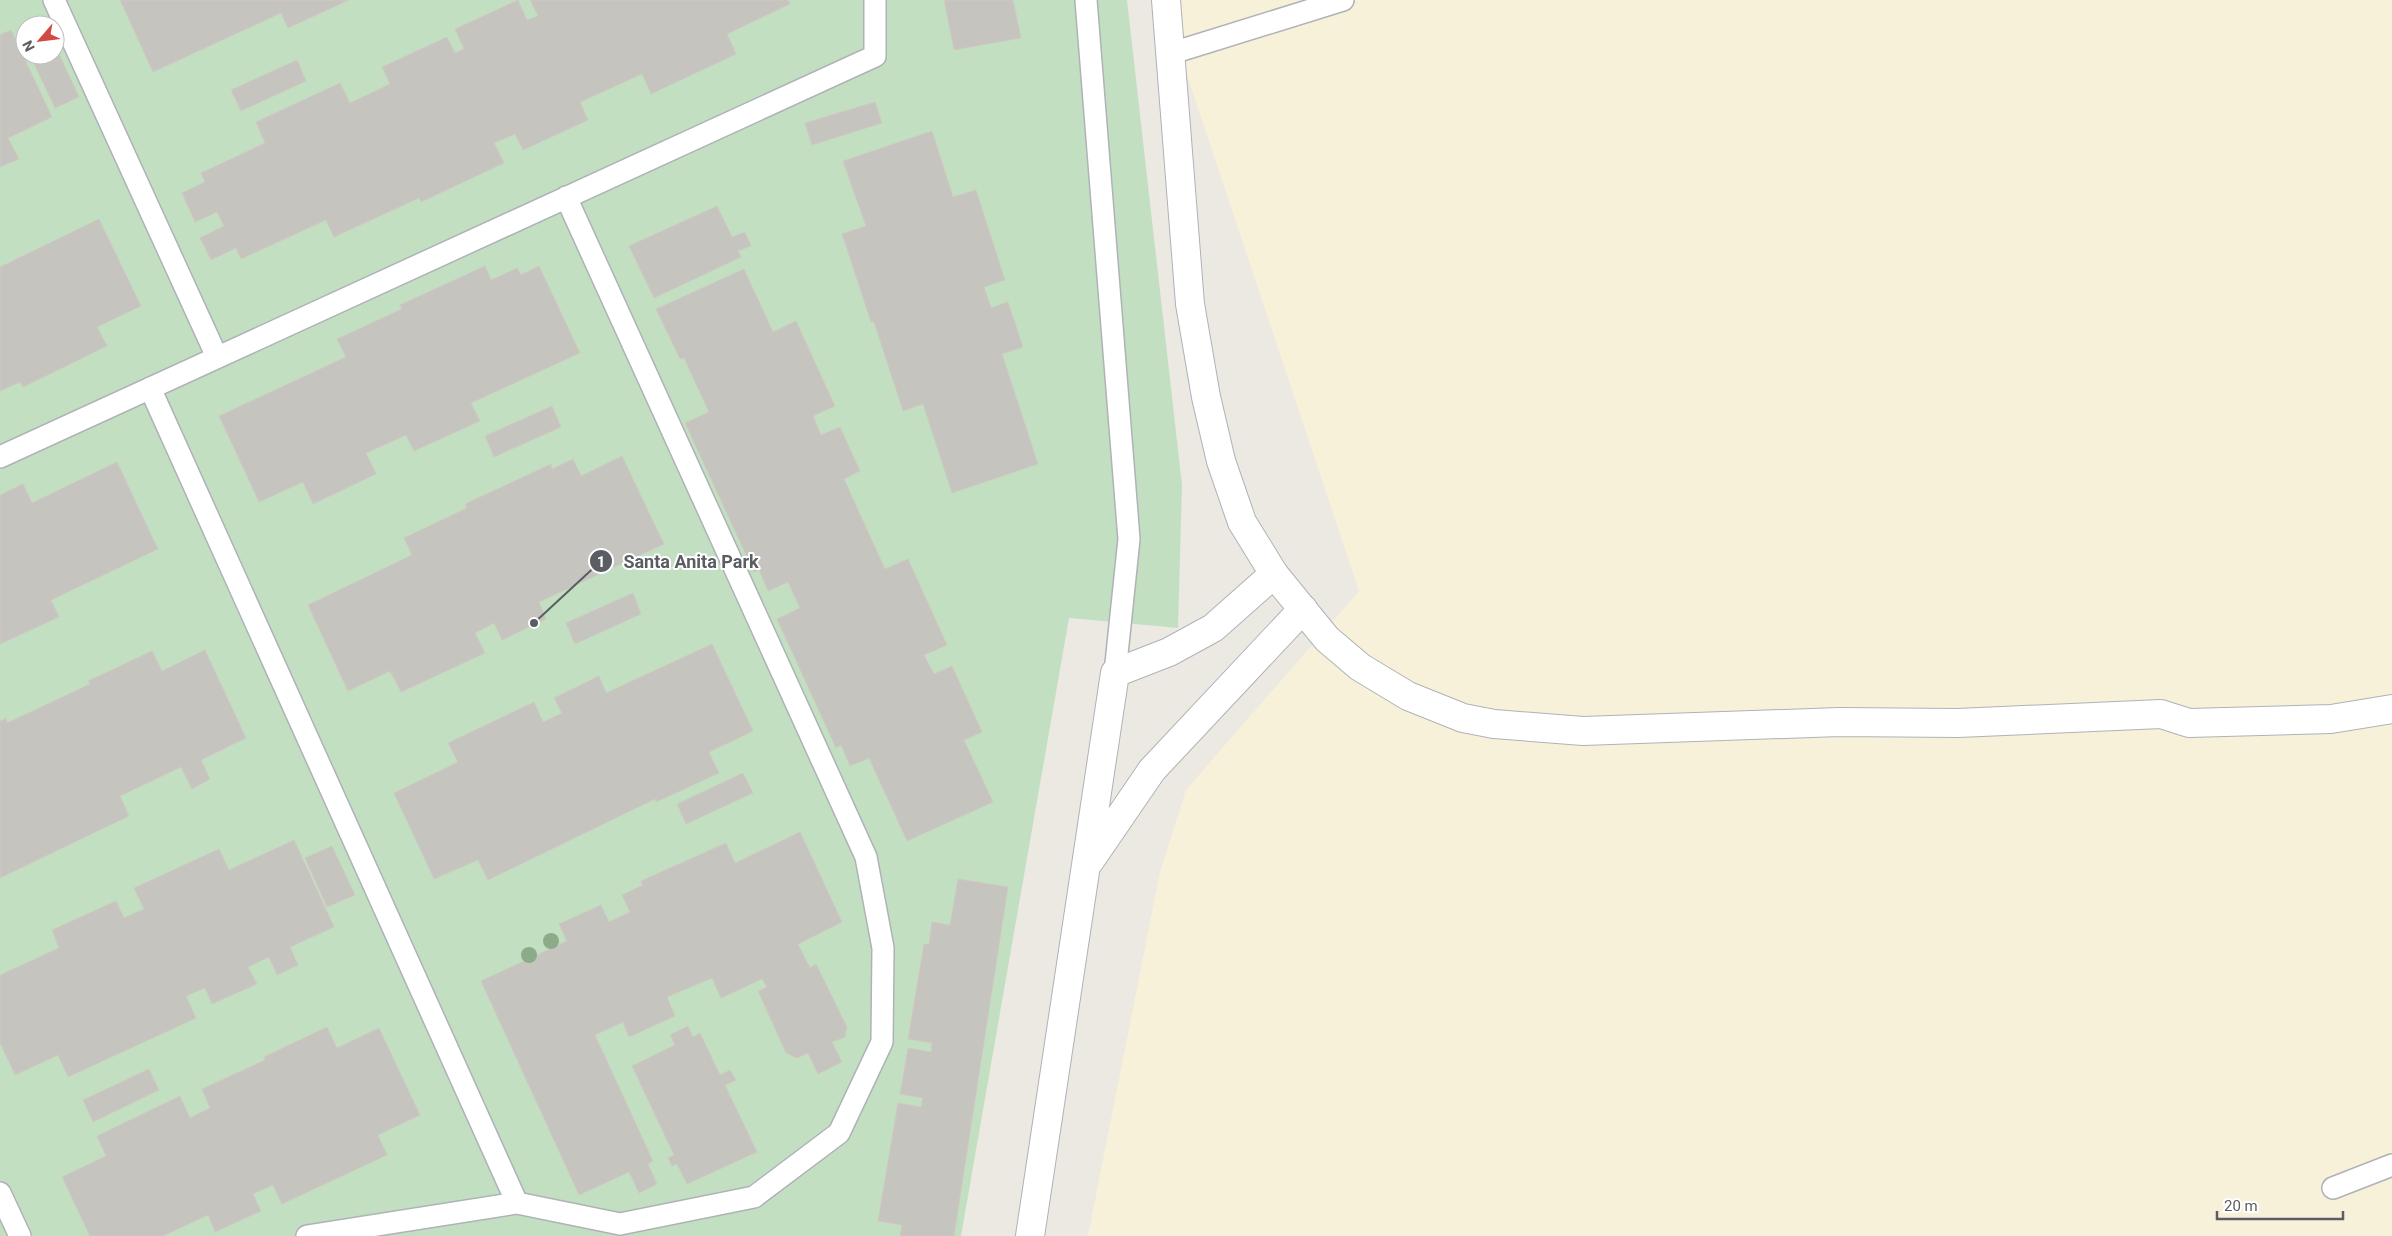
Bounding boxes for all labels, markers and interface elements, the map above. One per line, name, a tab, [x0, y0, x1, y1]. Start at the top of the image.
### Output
north arrow	[15, 15, 65, 65]
text: N	[19, 38, 38, 54]
callout: Santa Anita Park	[588, 545, 769, 578]
text: Santa Anita Park	[623, 551, 759, 572]
text: 1	[597, 553, 605, 571]
scale bar	[2217, 1188, 2343, 1220]
text: 20 m	[2224, 1197, 2258, 1215]

